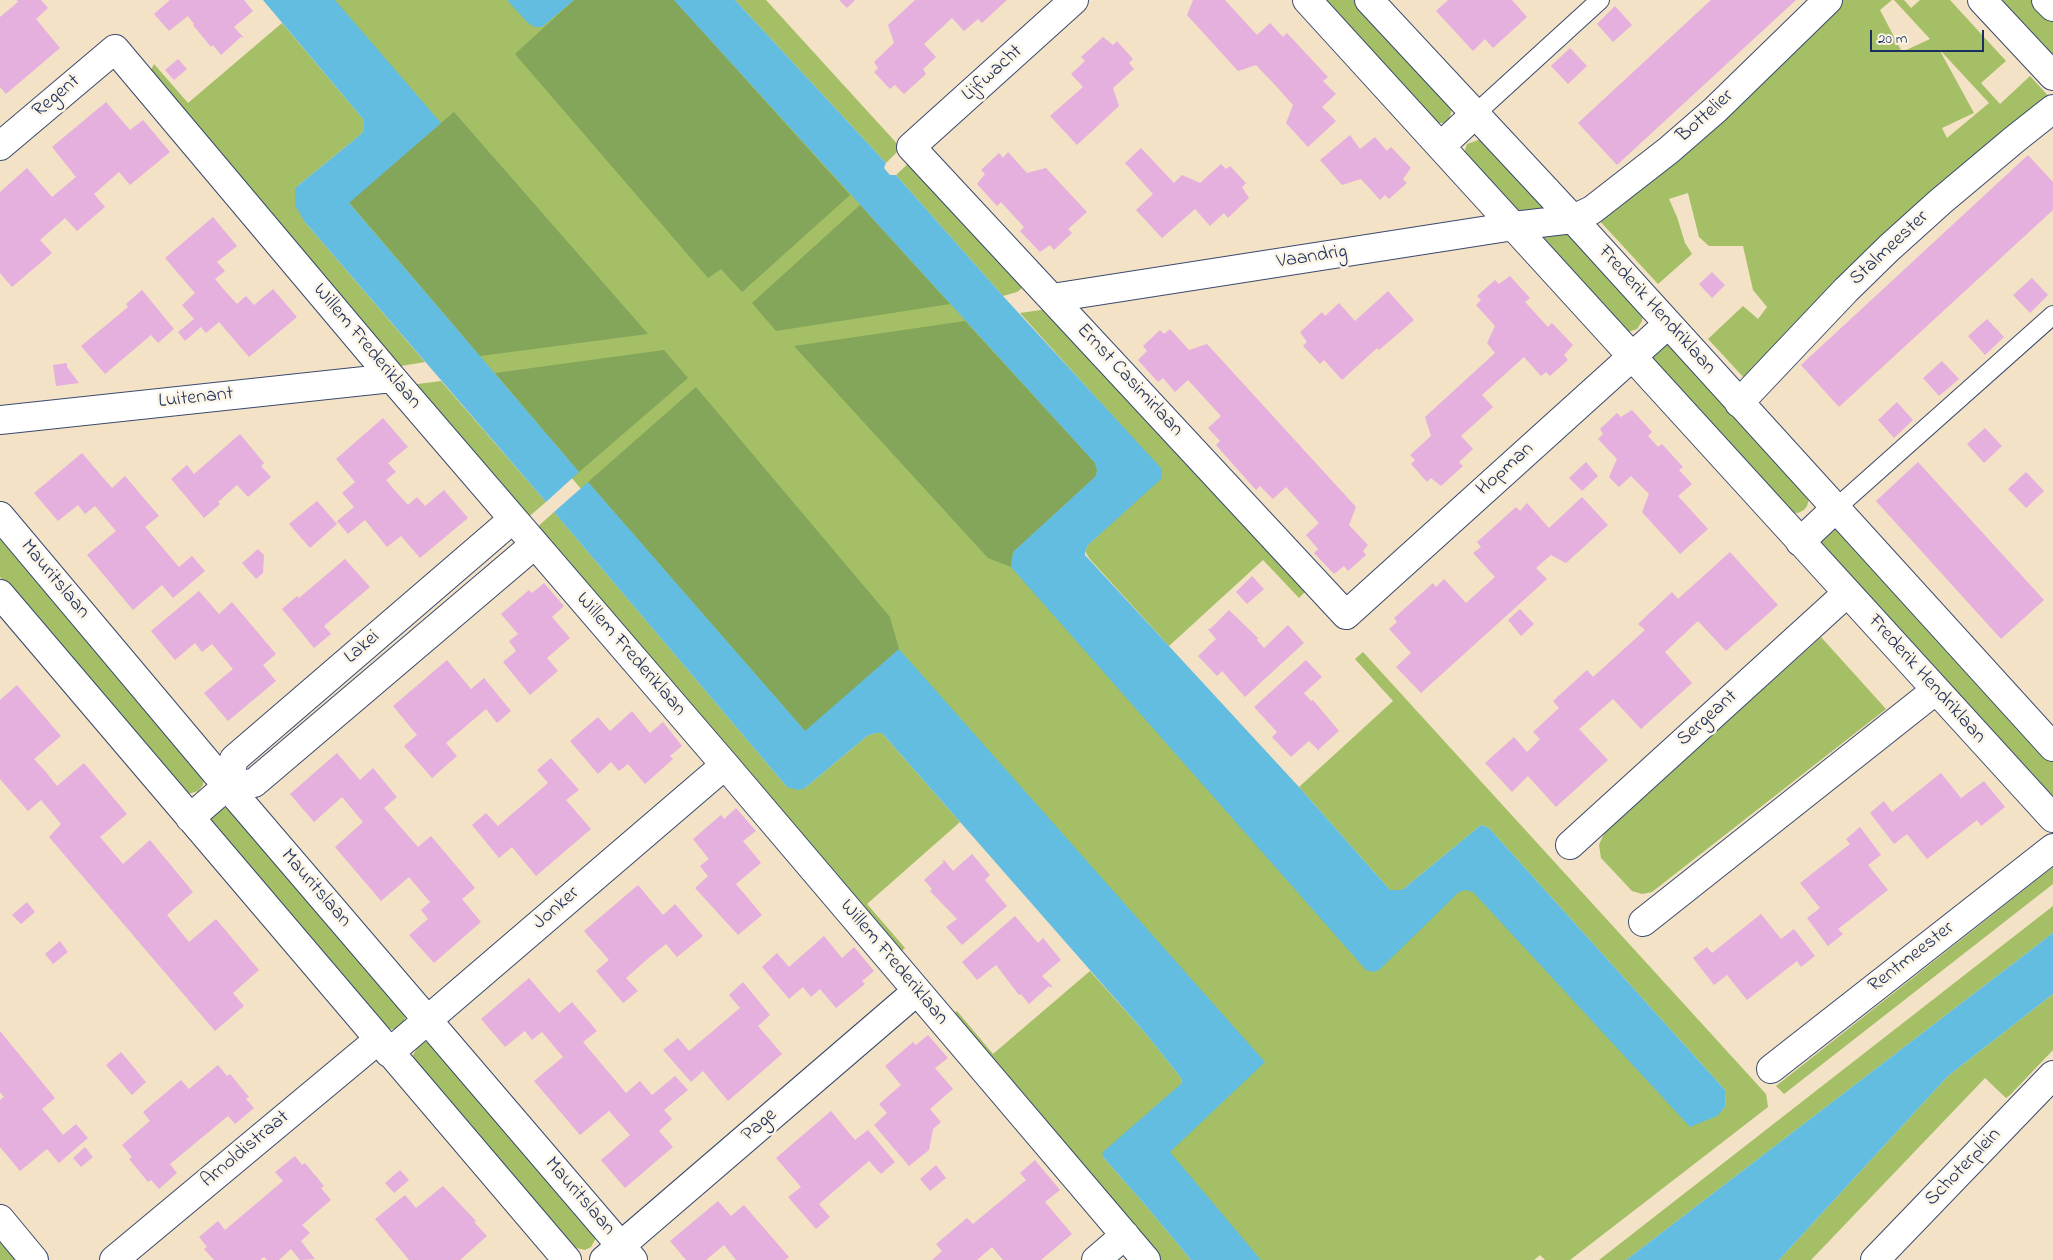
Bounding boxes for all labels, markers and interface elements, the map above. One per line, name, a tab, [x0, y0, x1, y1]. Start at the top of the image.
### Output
scale bar	[1873, 20, 1987, 52]
text: 20 m	[1878, 28, 1907, 50]
street label: Lijfwacht	[958, 41, 1028, 107]
street label: Regent	[28, 70, 86, 124]
street label: Bottelier	[1673, 85, 1739, 149]
street label: Stalmeester	[1846, 206, 1934, 292]
street label: Vaandrig	[1275, 241, 1349, 275]
street label: Frederik Hendriklaan	[1592, 242, 1720, 380]
street label: Willem Frederiklaan	[307, 279, 425, 415]
street label: Ernst Casimirlaan	[1071, 320, 1187, 442]
street label: Luitenant	[157, 383, 235, 415]
street label: Hopman	[1472, 438, 1540, 502]
street label: Mauritslaan	[14, 536, 94, 624]
street label: Willem Frederiklaan	[570, 588, 690, 722]
street label: Frederik Hendriklaan	[1862, 611, 1990, 749]
street label: Lakei	[340, 626, 386, 670]
street label: Sergeant	[1673, 686, 1743, 752]
street label: Mauritslaan	[275, 845, 355, 933]
street label: Jonker	[529, 882, 585, 936]
street label: Willem Frederiklaan	[834, 895, 952, 1031]
street label: Rentmeester	[1864, 917, 1960, 999]
street label: Page	[737, 1104, 783, 1148]
street label: Arnoldistraat	[197, 1106, 295, 1194]
street label: Schoterplein	[1921, 1124, 2007, 1212]
street label: Mauritslaan	[539, 1153, 619, 1241]

